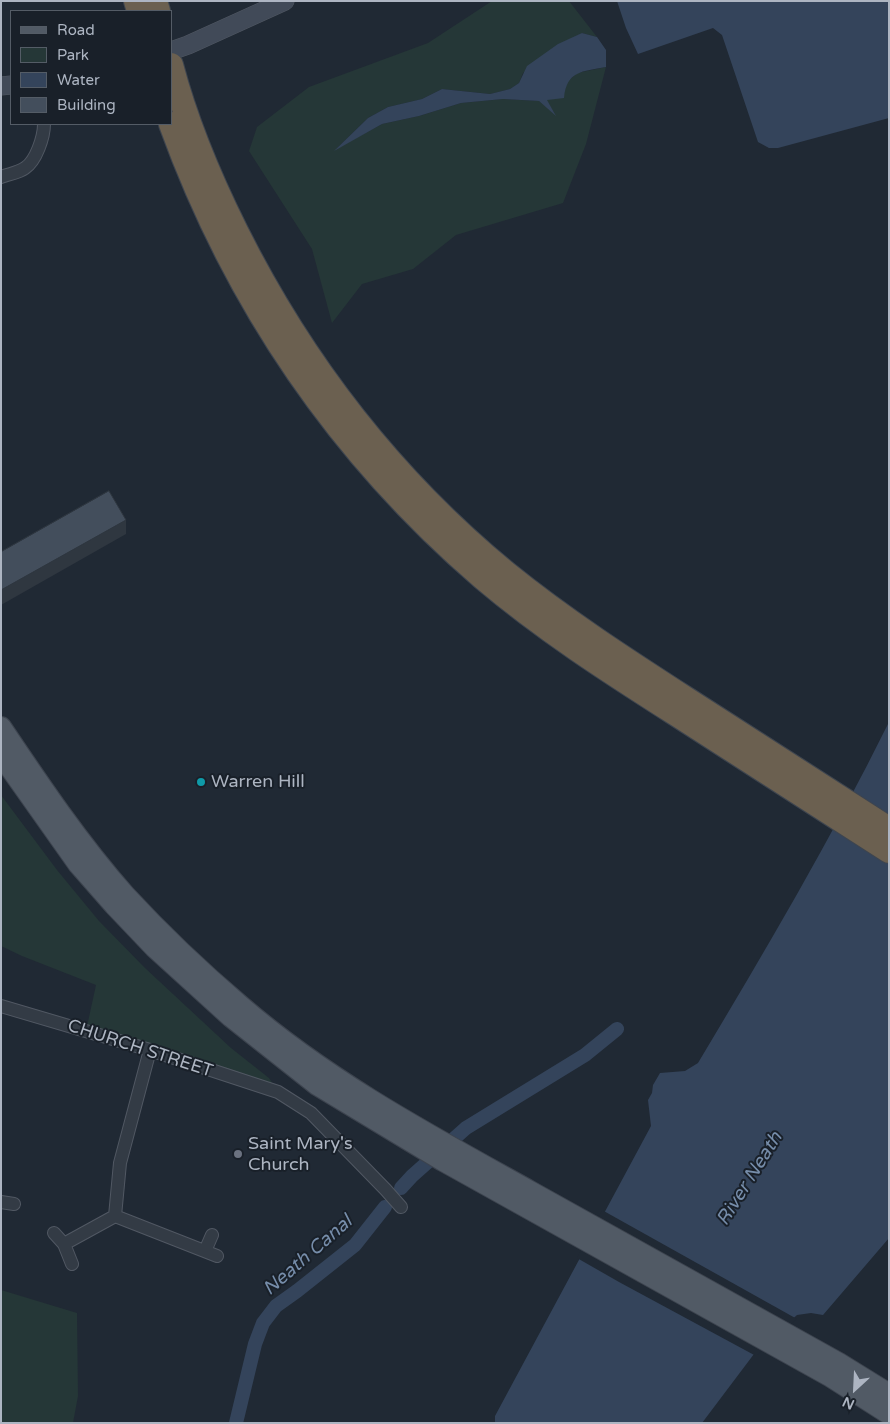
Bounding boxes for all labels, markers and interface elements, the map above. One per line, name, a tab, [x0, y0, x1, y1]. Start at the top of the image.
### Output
legend	[10, 10, 172, 125]
text: Road	[57, 21, 95, 39]
text: Park	[57, 46, 89, 64]
text: Water	[57, 71, 100, 89]
text: Building	[57, 96, 116, 114]
place label: Warren Hill	[211, 771, 305, 793]
marker: Warren Hill	[195, 776, 207, 788]
street label: CHURCH STREET	[65, 1015, 215, 1083]
water label: River Neath	[712, 1128, 788, 1230]
place label: Saint Mary's Church	[248, 1133, 353, 1176]
marker: Saint Mary's Church	[232, 1148, 244, 1160]
water label: Neath Canal	[259, 1211, 357, 1301]
north arrow	[830, 1364, 880, 1414]
text: N	[840, 1393, 857, 1413]

